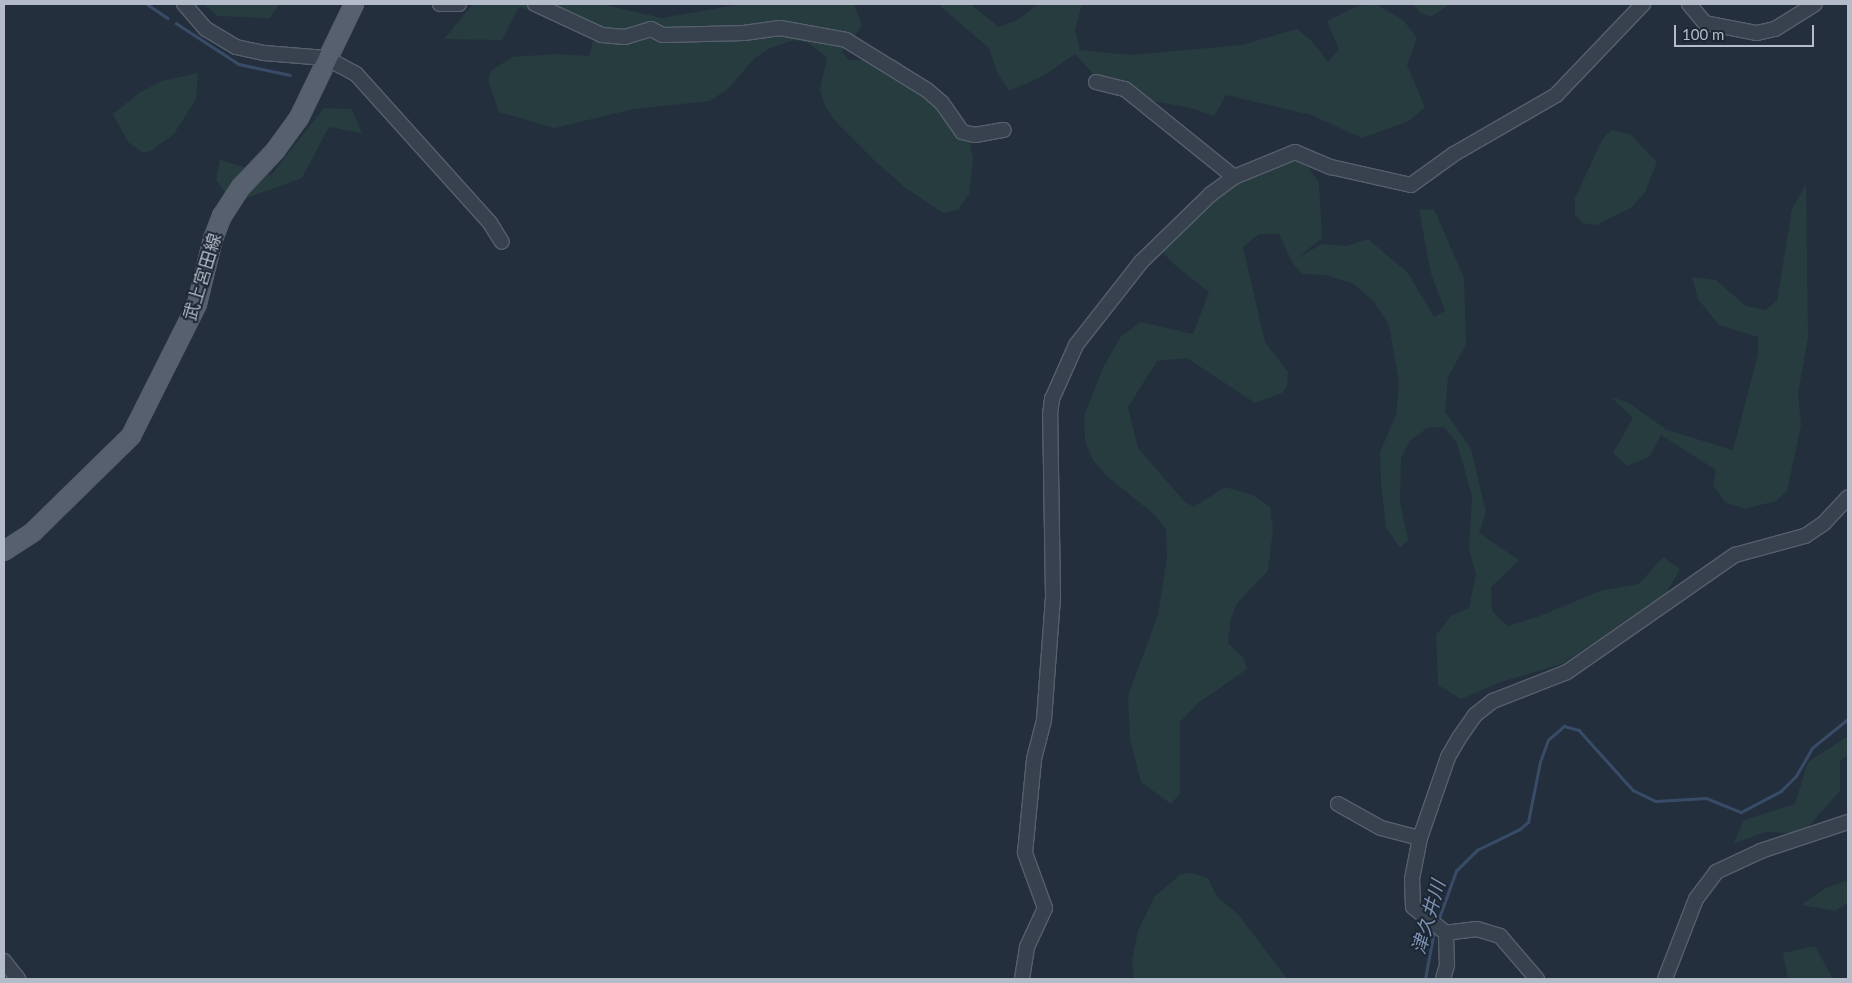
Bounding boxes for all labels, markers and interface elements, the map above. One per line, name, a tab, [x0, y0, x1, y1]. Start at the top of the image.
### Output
scale bar	[1677, 15, 1817, 47]
text: 100 m	[1682, 25, 1724, 43]
street label: 武上宮田線	[179, 231, 225, 323]
water label: 津久井川	[1407, 877, 1449, 957]

